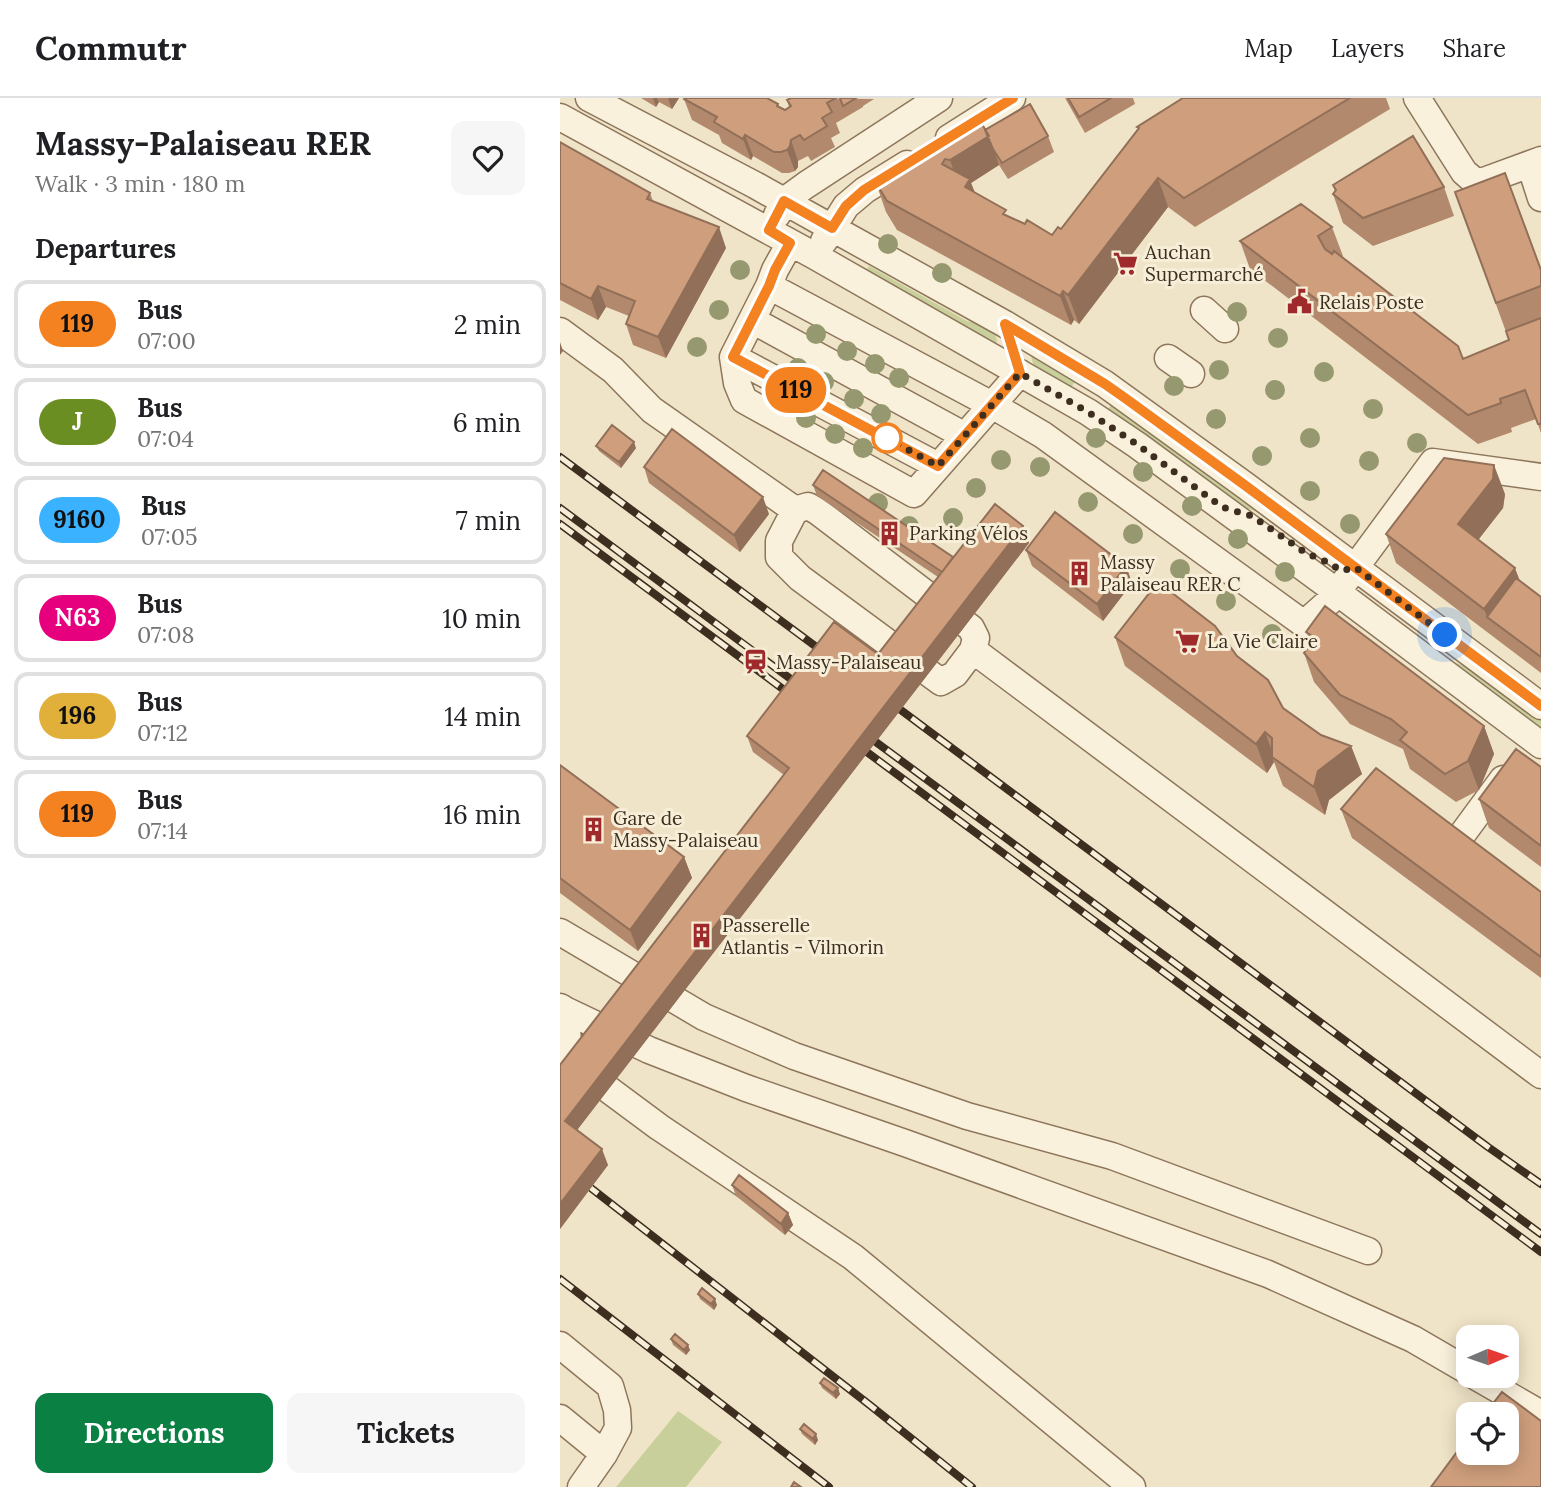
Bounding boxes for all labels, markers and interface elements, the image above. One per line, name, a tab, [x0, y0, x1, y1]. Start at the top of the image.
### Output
text: Commutr	[35, 27, 187, 69]
text: Map	[1244, 33, 1293, 64]
text: Layers	[1331, 33, 1404, 64]
text: Share	[1442, 33, 1506, 64]
button: heart	[451, 121, 525, 195]
text: Massy-Palaiseau RER	[35, 122, 371, 164]
text: Walk · 3 min · 180 m	[35, 169, 245, 198]
text: Departures	[35, 232, 176, 265]
place label: Auchan Supermarché	[1144, 240, 1264, 286]
supermarket icon: Auchan Supermarché	[1111, 249, 1139, 277]
public building icon: Relais Poste	[1285, 288, 1313, 316]
place label: Relais Poste	[1319, 290, 1424, 314]
text: Bus	[137, 293, 183, 326]
text: 119	[61, 308, 94, 339]
text: 2 min	[454, 308, 521, 341]
text: 07:00	[137, 326, 196, 355]
line badge: 119	[756, 367, 836, 413]
text: 119	[779, 374, 813, 405]
text: Bus	[137, 391, 183, 424]
text: J	[72, 406, 83, 437]
text: 6 min	[453, 406, 521, 439]
unlabelled marker	[872, 423, 902, 453]
text: 07:04	[137, 424, 194, 453]
text: Bus	[141, 489, 186, 522]
text: 9160	[53, 504, 106, 535]
text: 7 min	[456, 504, 521, 537]
building icon: Parking Vélos	[875, 519, 903, 547]
place label: Parking Vélos	[909, 521, 1028, 545]
text: 07:05	[141, 522, 198, 551]
place label: Massy Palaiseau RER C	[1100, 550, 1241, 596]
building icon: Massy Palaiseau RER C	[1066, 559, 1094, 587]
text: Bus	[137, 587, 183, 620]
text: N63	[55, 602, 100, 633]
text: 10 min	[442, 602, 521, 635]
your location	[1427, 617, 1462, 652]
text: 07:08	[137, 620, 194, 649]
supermarket icon: La Vie Claire	[1173, 627, 1201, 655]
place label: La Vie Claire	[1207, 629, 1318, 653]
station icon: Massy-Palaiseau	[742, 648, 770, 676]
place label: Massy-Palaiseau	[776, 650, 921, 674]
text: Bus	[137, 685, 183, 718]
text: 196	[59, 700, 96, 731]
text: 14 min	[444, 700, 521, 733]
text: 07:12	[137, 718, 188, 747]
text: Bus	[137, 783, 183, 816]
text: 119	[61, 798, 94, 829]
text: 16 min	[443, 798, 521, 831]
place label: Gare de Massy-Palaiseau	[613, 806, 758, 852]
building icon: Gare de Massy-Palaiseau	[579, 815, 607, 843]
text: 07:14	[137, 816, 188, 845]
place label: Passerelle Atlantis - Vilmorin	[721, 913, 884, 959]
building icon: Passerelle Atlantis - Vilmorin	[688, 922, 716, 950]
north arrow	[1456, 1325, 1519, 1388]
map controls	[1456, 1325, 1519, 1465]
button: Directions	[35, 1393, 273, 1473]
button: Tickets	[287, 1393, 525, 1473]
button: locate	[1456, 1402, 1519, 1465]

